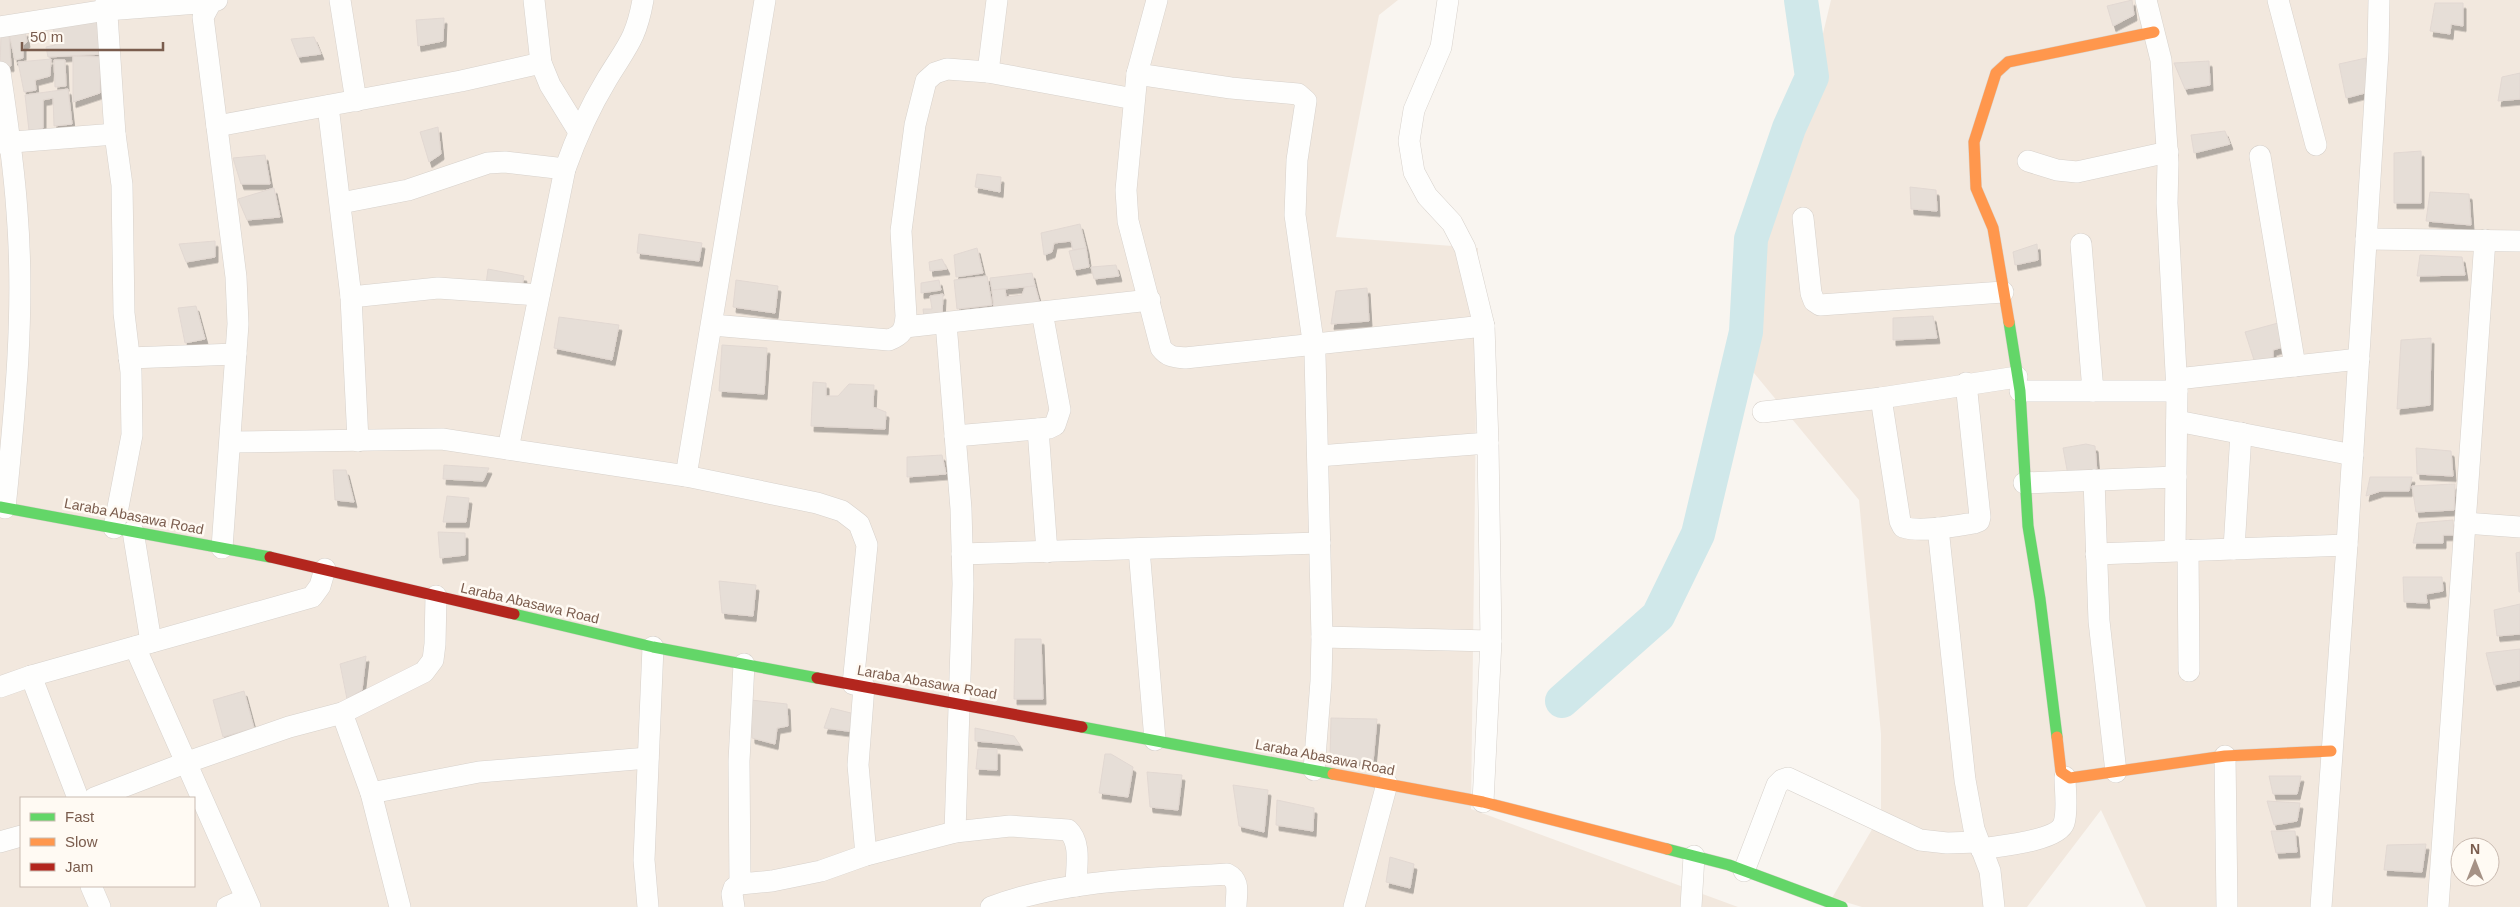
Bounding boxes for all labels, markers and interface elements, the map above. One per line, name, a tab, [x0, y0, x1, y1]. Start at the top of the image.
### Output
scale bar	[22, 20, 164, 52]
text: 50 m	[30, 28, 63, 45]
street label: Laraba Abasawa Road	[63, 495, 205, 537]
street label: Laraba Abasawa Road	[459, 579, 601, 627]
street label: Laraba Abasawa Road	[856, 662, 998, 702]
street label: Laraba Abasawa Road	[1254, 736, 1396, 778]
legend	[20, 797, 195, 887]
text: Fast	[65, 808, 95, 825]
text: Slow	[65, 833, 98, 850]
north arrow	[2450, 837, 2500, 887]
text: N	[2470, 841, 2480, 857]
text: Jam	[65, 858, 93, 875]

